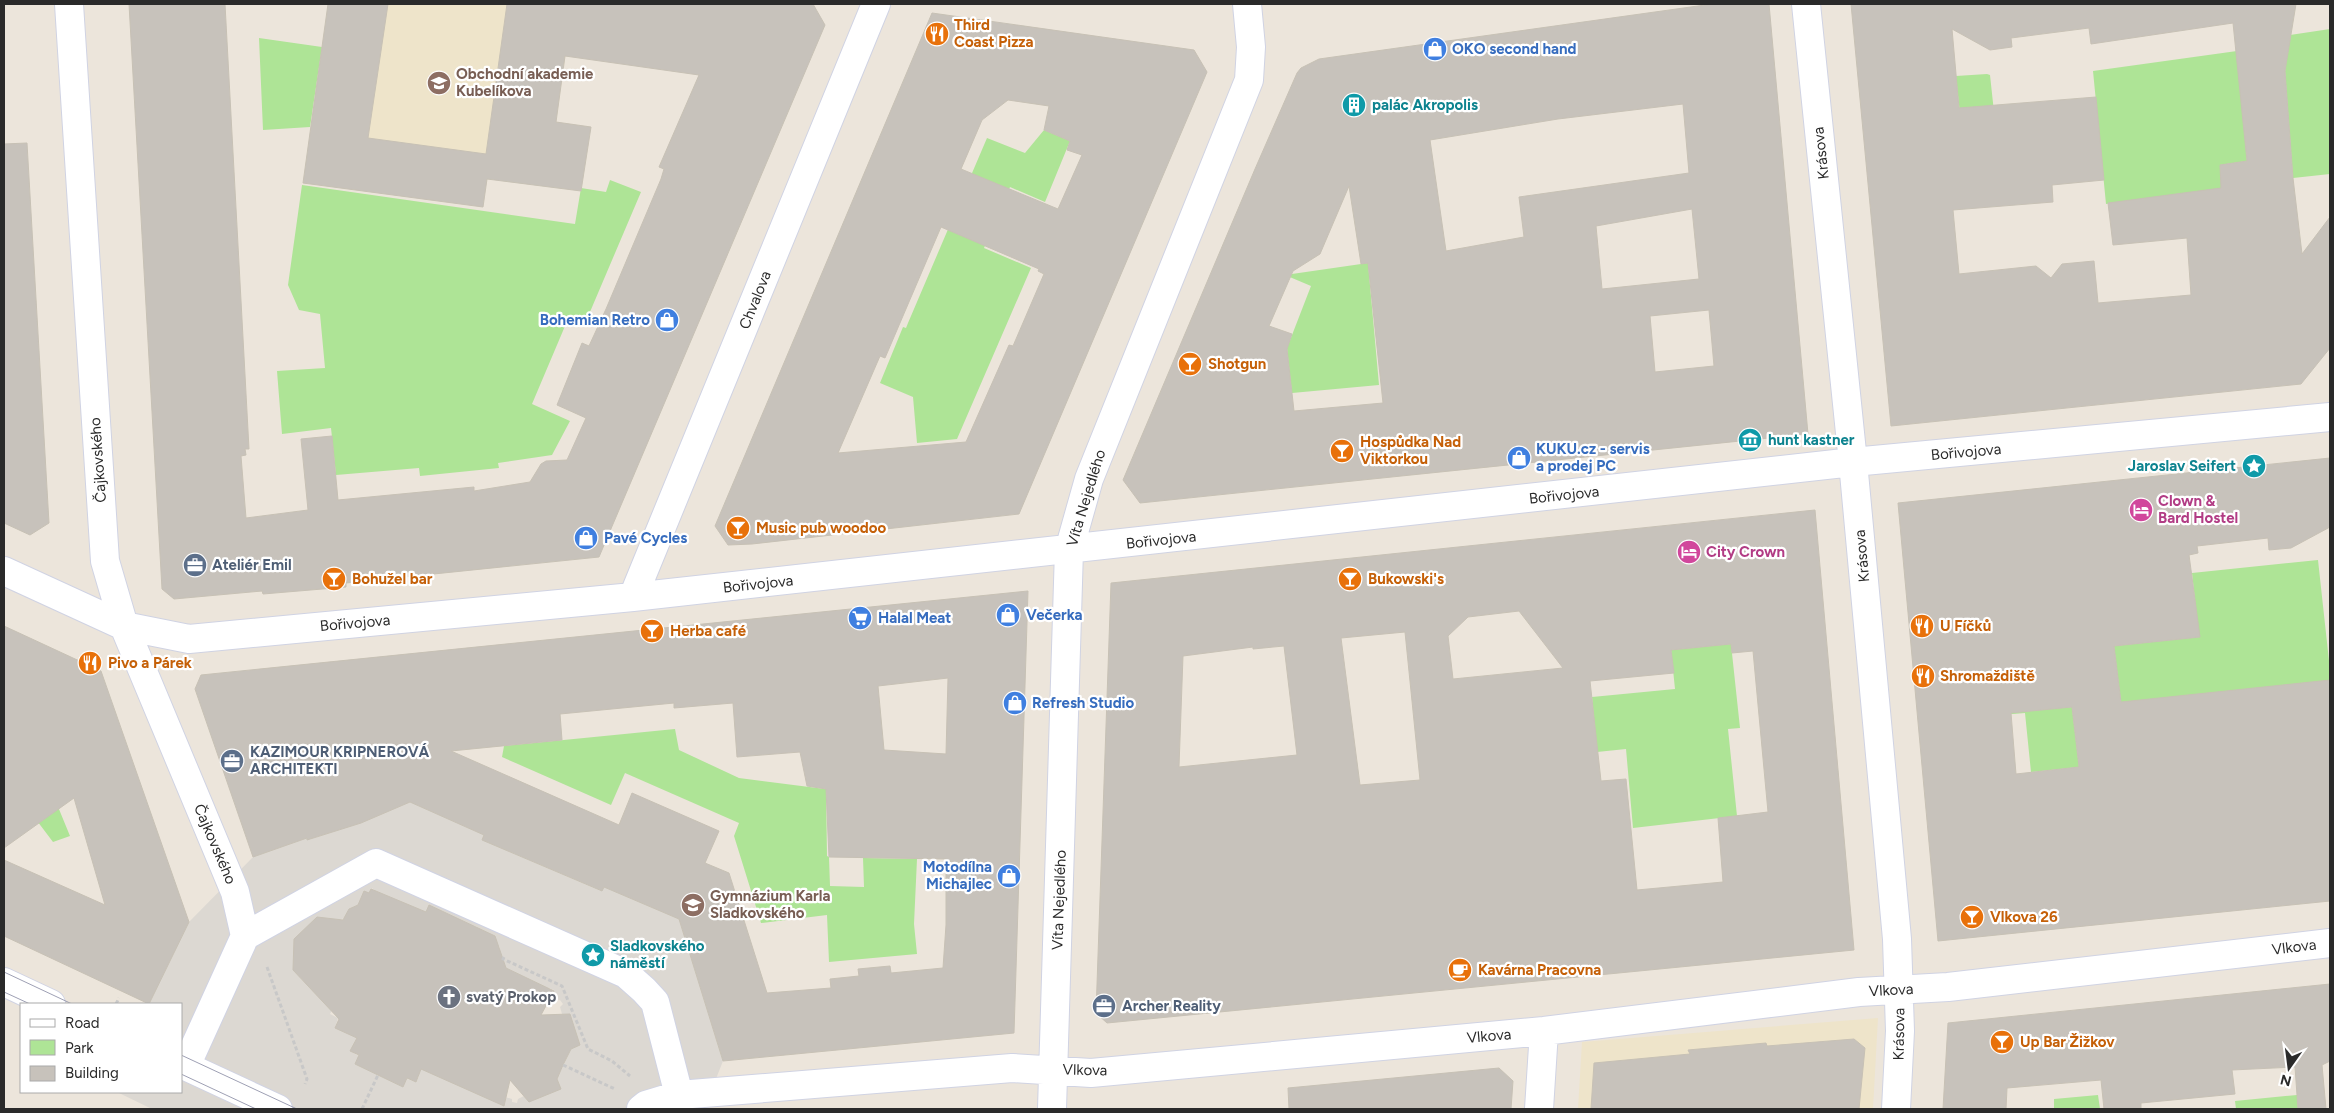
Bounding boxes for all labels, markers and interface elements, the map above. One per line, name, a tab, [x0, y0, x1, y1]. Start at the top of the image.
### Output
place label: Third Coast Pizza	[954, 16, 1033, 51]
restaurant icon: Third Coast Pizza	[924, 21, 950, 47]
shop icon: OKO second hand	[1422, 36, 1448, 62]
place label: OKO second hand	[1452, 40, 1576, 58]
place label: Obchodní akademie Kubelíkova	[456, 65, 594, 100]
school or university icon: Obchodní akademie Kubelíkova	[426, 70, 452, 96]
building icon: palác Akropolis	[1341, 92, 1367, 118]
place label: palác Akropolis	[1372, 96, 1478, 114]
street label: Krásova	[1809, 126, 1833, 180]
street label: Chvalova	[735, 268, 775, 332]
shop icon: Bohemian Retro	[654, 307, 680, 333]
place label: Bohemian Retro	[540, 311, 650, 329]
bar icon: Shotgun	[1177, 351, 1203, 377]
place label: Shotgun	[1208, 355, 1266, 373]
street label: Čajkovského	[86, 417, 110, 503]
museum icon: hunt kastner	[1737, 427, 1763, 453]
place label: hunt kastner	[1768, 431, 1855, 449]
place label: Hospůdka Nad Viktorkou	[1360, 433, 1461, 468]
bar icon: Hospůdka Nad Viktorkou	[1329, 438, 1355, 464]
place label: KUKU.cz - servis a prodej PC	[1536, 440, 1650, 475]
street label: Bořivojova	[1930, 440, 2002, 464]
shop icon: KUKU.cz - servis a prodej PC	[1506, 445, 1532, 471]
street label: Víta Nejedlého	[1063, 447, 1109, 549]
place icon: Jaroslav Seifert	[2241, 453, 2267, 479]
place label: Jaroslav Seifert	[2128, 457, 2236, 475]
street label: Bořivojova	[1528, 482, 1600, 508]
place label: Clown & Bard Hostel	[2158, 492, 2238, 527]
hotel icon: Clown & Bard Hostel	[2128, 497, 2154, 523]
bar icon: Music pub woodoo	[725, 515, 751, 541]
place label: Music pub woodoo	[756, 519, 886, 537]
shop icon: Pavé Cycles	[573, 525, 599, 551]
street label: Bořivojova	[1125, 527, 1197, 553]
place label: Pavé Cycles	[604, 529, 687, 547]
street label: Krásova	[1851, 529, 1873, 583]
hotel icon: City Crown	[1676, 539, 1702, 565]
place label: City Crown	[1706, 543, 1785, 561]
office icon: Ateliér Emil	[182, 552, 208, 578]
place label: Ateliér Emil	[212, 556, 292, 574]
bar icon: Bohužel bar	[321, 566, 347, 592]
bar icon: Bukowski's	[1337, 566, 1363, 592]
place label: Bohužel bar	[352, 570, 433, 588]
place label: Bukowski's	[1368, 570, 1444, 588]
street label: Bořivojova	[722, 571, 794, 597]
shop icon: Večerka	[995, 602, 1021, 628]
supermarket icon: Halal Meat	[847, 605, 873, 631]
place label: Večerka	[1026, 606, 1082, 624]
place label: Halal Meat	[878, 609, 951, 627]
street label: Bořivojova	[319, 611, 391, 635]
restaurant icon: U Fíčků	[1909, 613, 1935, 639]
place label: U Fíčků	[1940, 617, 1991, 635]
bar icon: Herba café	[639, 618, 665, 644]
place label: Herba café	[670, 622, 747, 640]
restaurant icon: Pivo a Párek	[77, 650, 103, 676]
place label: Pivo a Párek	[108, 654, 192, 672]
restaurant icon: Shromaždiště	[1910, 663, 1936, 689]
place label: Shromaždiště	[1940, 667, 2035, 685]
shop icon: Refresh Studio	[1002, 690, 1028, 716]
place label: Refresh Studio	[1032, 694, 1134, 712]
place label: KAZIMOUR KRIPNEROVÁ ARCHITEKTI	[250, 743, 429, 778]
office icon: KAZIMOUR KRIPNEROVÁ ARCHITEKTI	[219, 748, 245, 774]
street label: Čajkovského	[190, 801, 240, 887]
street label: Víta Nejedlého	[1048, 849, 1070, 950]
place label: Motodílna Michajlec	[923, 858, 992, 893]
shop icon: Motodílna Michajlec	[996, 863, 1022, 889]
place label: Gymnázium Karla Sladkovského	[710, 887, 830, 922]
school or university icon: Gymnázium Karla Sladkovského	[680, 892, 706, 918]
bar icon: Vlkova 26	[1959, 904, 1985, 930]
place label: Vlkova 26	[1990, 908, 2058, 926]
street label: Vlkova	[2271, 935, 2317, 959]
place label: Sladkovského náměstí	[610, 937, 705, 972]
place icon: Sladkovského náměstí	[580, 942, 606, 968]
cafe icon: Kavárna Pracovna	[1447, 957, 1473, 983]
place label: Kavárna Pracovna	[1478, 961, 1601, 979]
street label: Vlkova	[1868, 980, 1914, 1000]
church icon: svatý Prokop	[436, 984, 462, 1010]
place label: svatý Prokop	[466, 988, 556, 1006]
office icon: Archer Reality	[1091, 993, 1117, 1019]
place label: Archer Reality	[1122, 997, 1221, 1015]
legend	[20, 1003, 182, 1093]
street label: Krásova	[1890, 1008, 1908, 1060]
text: Road	[65, 1014, 100, 1032]
street label: Vlkova	[1466, 1025, 1512, 1047]
bar icon: Up Bar Žižkov	[1989, 1029, 2015, 1055]
place label: Up Bar Žižkov	[2020, 1033, 2115, 1051]
text: Park	[65, 1039, 94, 1057]
north arrow	[2264, 1043, 2314, 1093]
street label: Vlkova	[1063, 1061, 1107, 1079]
text: Building	[65, 1064, 119, 1082]
text: N	[2279, 1071, 2293, 1090]

